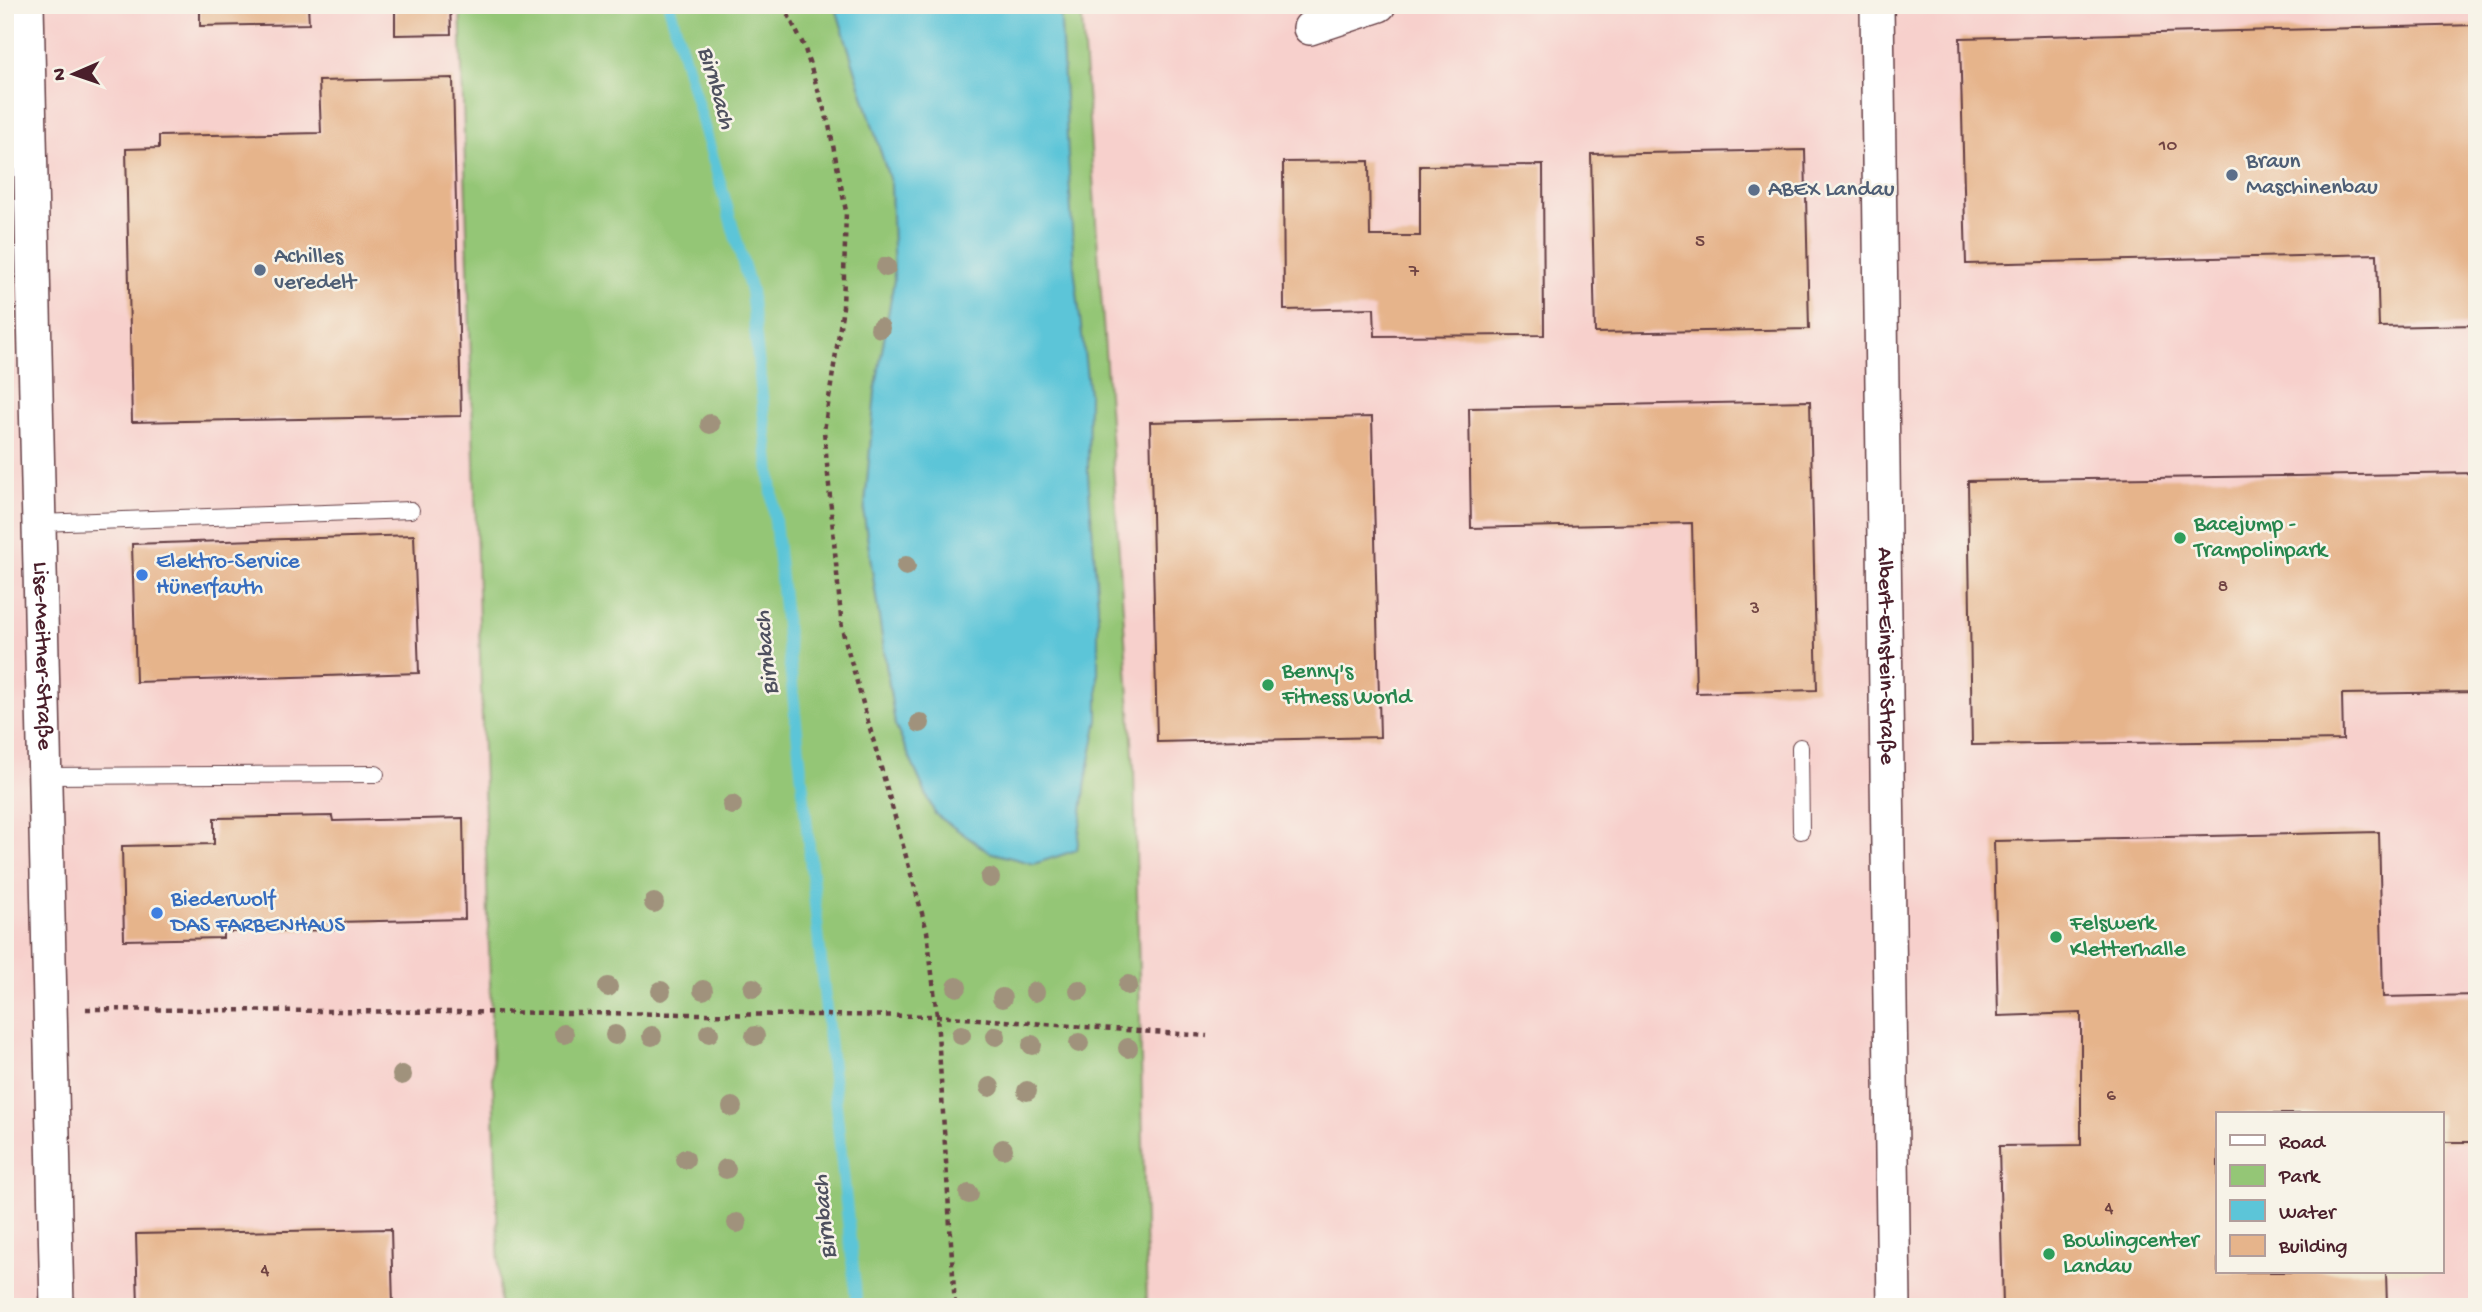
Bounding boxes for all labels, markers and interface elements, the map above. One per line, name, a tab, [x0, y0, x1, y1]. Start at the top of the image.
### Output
north arrow	[38, 38, 108, 108]
water label: Birnbach	[689, 43, 741, 134]
text: N	[49, 68, 72, 81]
house number: 10	[2158, 135, 2177, 158]
place label: Braun Maschinenbau	[2245, 149, 2378, 202]
marker: Braun Maschinenbau	[2224, 167, 2240, 183]
place label: ABEX Landau	[1768, 177, 1895, 204]
marker: ABEX Landau	[1746, 182, 1762, 198]
house number: 5	[1695, 231, 1705, 254]
place label: Achilles veredelt	[274, 244, 357, 297]
house number: 7	[1408, 261, 1420, 284]
marker: Achilles veredelt	[252, 262, 268, 278]
place label: Bacejump - Trampolinpark	[2192, 512, 2330, 565]
marker: Bacejump - Trampolinpark	[2172, 530, 2188, 546]
street label: Albert-Einstein-Straße	[1871, 547, 1900, 766]
place label: Elektro-Service Hünerfauth	[156, 549, 301, 602]
street label: Lise-Meitner-Straße	[26, 561, 58, 751]
marker: Elektro-Service Hünerfauth	[134, 567, 150, 583]
house number: 8	[2218, 576, 2228, 599]
house number: 3	[1749, 598, 1760, 621]
water label: Birnbach	[749, 608, 787, 696]
place label: Benny's Fitness World	[1281, 659, 1413, 712]
marker: Benny's Fitness World	[1260, 677, 1276, 693]
place label: Biederwolf DAS FARBENHAUS	[169, 887, 345, 940]
marker: Biederwolf DAS FARBENHAUS	[149, 905, 165, 921]
place label: Felswerk Kletterhalle	[2069, 911, 2187, 964]
marker: Felswerk Kletterhalle	[2048, 929, 2064, 945]
house number: 6	[2106, 1085, 2116, 1108]
legend	[2216, 1112, 2444, 1274]
text: Road	[2279, 1132, 2327, 1157]
text: Park	[2278, 1166, 2322, 1191]
water label: Birnbach	[807, 1172, 845, 1260]
house number: 4	[2105, 1198, 2114, 1221]
text: Water	[2279, 1202, 2337, 1227]
place label: Bowlingcenter Landau	[2062, 1228, 2200, 1281]
text: Building	[2278, 1236, 2348, 1261]
marker: Bowlingcenter Landau	[2041, 1246, 2057, 1262]
house number: 4	[261, 1260, 270, 1283]

